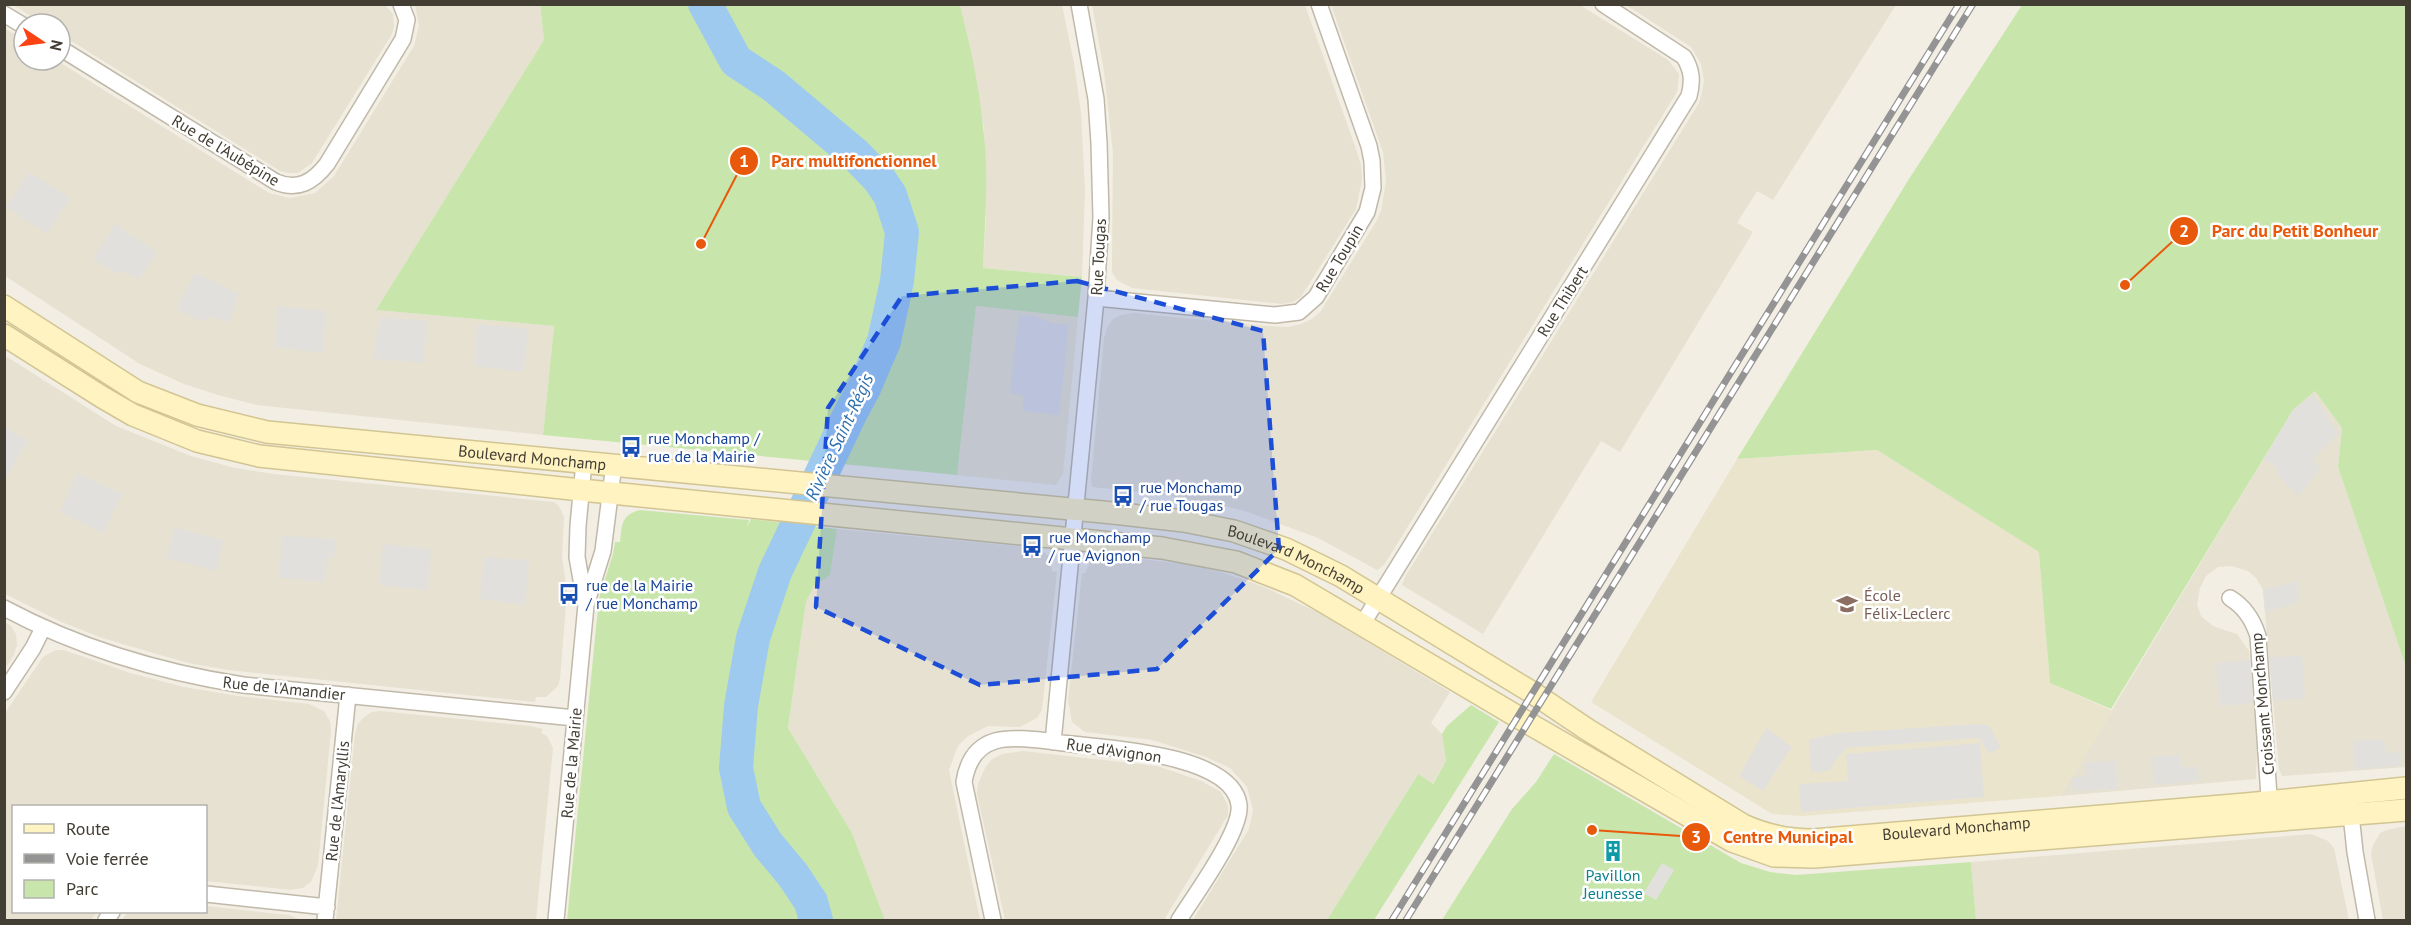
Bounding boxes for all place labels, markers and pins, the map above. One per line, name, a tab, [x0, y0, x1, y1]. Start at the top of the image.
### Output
callout: Parc multifonctionnel	[729, 143, 949, 179]
callout: Parc du Petit Bonheur	[2169, 213, 2390, 249]
place label: rue Monchamp / rue de la Mairie	[648, 428, 761, 466]
bus stop icon: rue Monchamp / rue de la Mairie	[619, 435, 643, 459]
place label: rue Monchamp / rue Tougas	[1139, 477, 1242, 515]
bus stop icon: rue Monchamp / rue Tougas	[1111, 484, 1135, 508]
place label: rue Monchamp / rue Avignon	[1048, 527, 1151, 565]
bus stop icon: rue Monchamp / rue Avignon	[1020, 534, 1044, 558]
place label: rue de la Mairie / rue Monchamp	[585, 575, 698, 613]
bus stop icon: rue de la Mairie / rue Monchamp	[557, 582, 581, 606]
place label: École Félix-Leclerc	[1864, 585, 1951, 623]
school or university icon: École Félix-Leclerc	[1835, 592, 1859, 616]
callout: Centre Municipal	[1681, 819, 1865, 855]
building icon: Pavillon Jeunesse	[1601, 839, 1625, 863]
place label: Pavillon Jeunesse	[1582, 865, 1643, 903]

